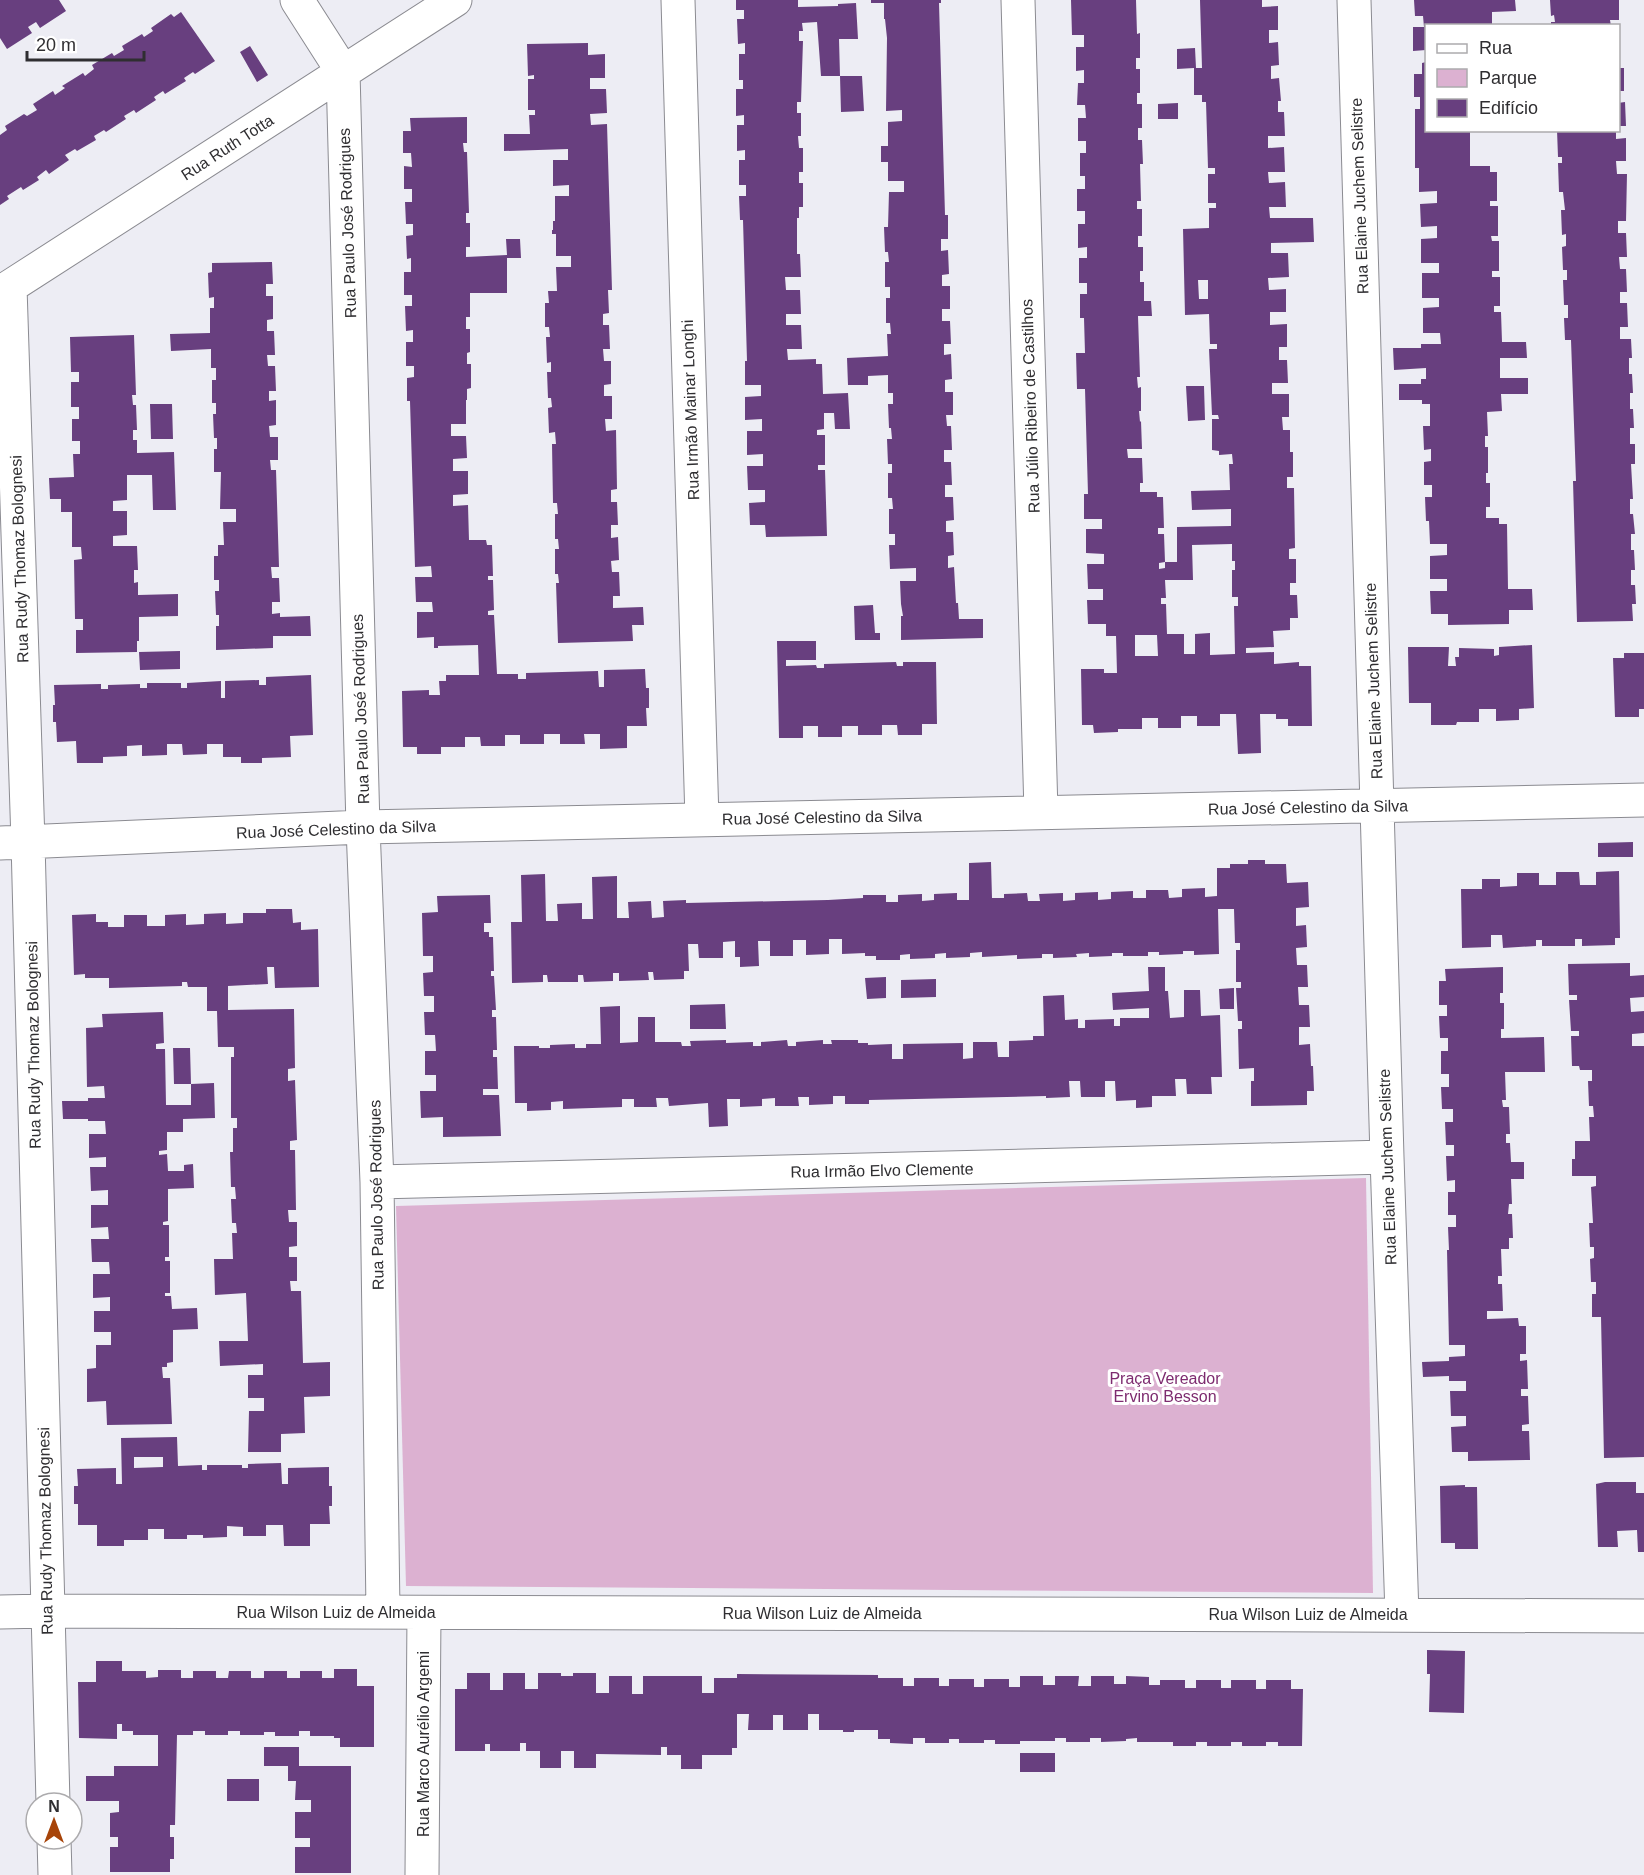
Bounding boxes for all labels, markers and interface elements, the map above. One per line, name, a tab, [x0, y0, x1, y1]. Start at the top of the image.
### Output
scale bar	[27, 24, 144, 62]
legend	[1425, 24, 1620, 132]
text: 20 m	[36, 35, 76, 55]
text: Rua	[1479, 38, 1513, 58]
text: Parque	[1479, 68, 1537, 88]
street label: Rua Elaine Juchem Selistre	[1348, 97, 1371, 294]
text: Edifício	[1479, 98, 1538, 118]
street label: Rua Ruth Totta	[178, 111, 277, 184]
street label: Rua Paulo José Rodrigues	[336, 128, 359, 318]
street label: Rua Júlio Ribeiro de Castilhos	[1018, 299, 1043, 513]
street label: Rua Irmão Mainar Longhi	[679, 319, 702, 500]
street label: Rua Rudy Thomaz Bolognesi	[7, 455, 32, 663]
street label: Rua Elaine Juchem Selistre	[1362, 582, 1385, 779]
street label: Rua Paulo José Rodrigues	[349, 614, 372, 804]
street label: Rua José Celestino da Silva	[1208, 797, 1408, 818]
street label: Rua José Celestino da Silva	[722, 807, 922, 828]
street label: Rua José Celestino da Silva	[236, 818, 436, 841]
street label: Rua Rudy Thomaz Bolognesi	[23, 941, 44, 1149]
street label: Rua Elaine Juchem Selistre	[1376, 1068, 1399, 1265]
street label: Rua Paulo José Rodrigues	[366, 1100, 387, 1290]
street label: Rua Irmão Elvo Clemente	[790, 1160, 974, 1181]
park label: Praça Vereador Ervino Besson	[1109, 1370, 1221, 1405]
street label: Rua Rudy Thomaz Bolognesi	[35, 1427, 56, 1635]
street label: Rua Wilson Luiz de Almeida	[236, 1604, 436, 1621]
street label: Rua Wilson Luiz de Almeida	[722, 1605, 922, 1622]
street label: Rua Wilson Luiz de Almeida	[1208, 1606, 1408, 1623]
street label: Rua Marco Aurélio Argemi	[415, 1651, 432, 1837]
north arrow	[24, 1791, 84, 1851]
text: N	[48, 1798, 60, 1815]

